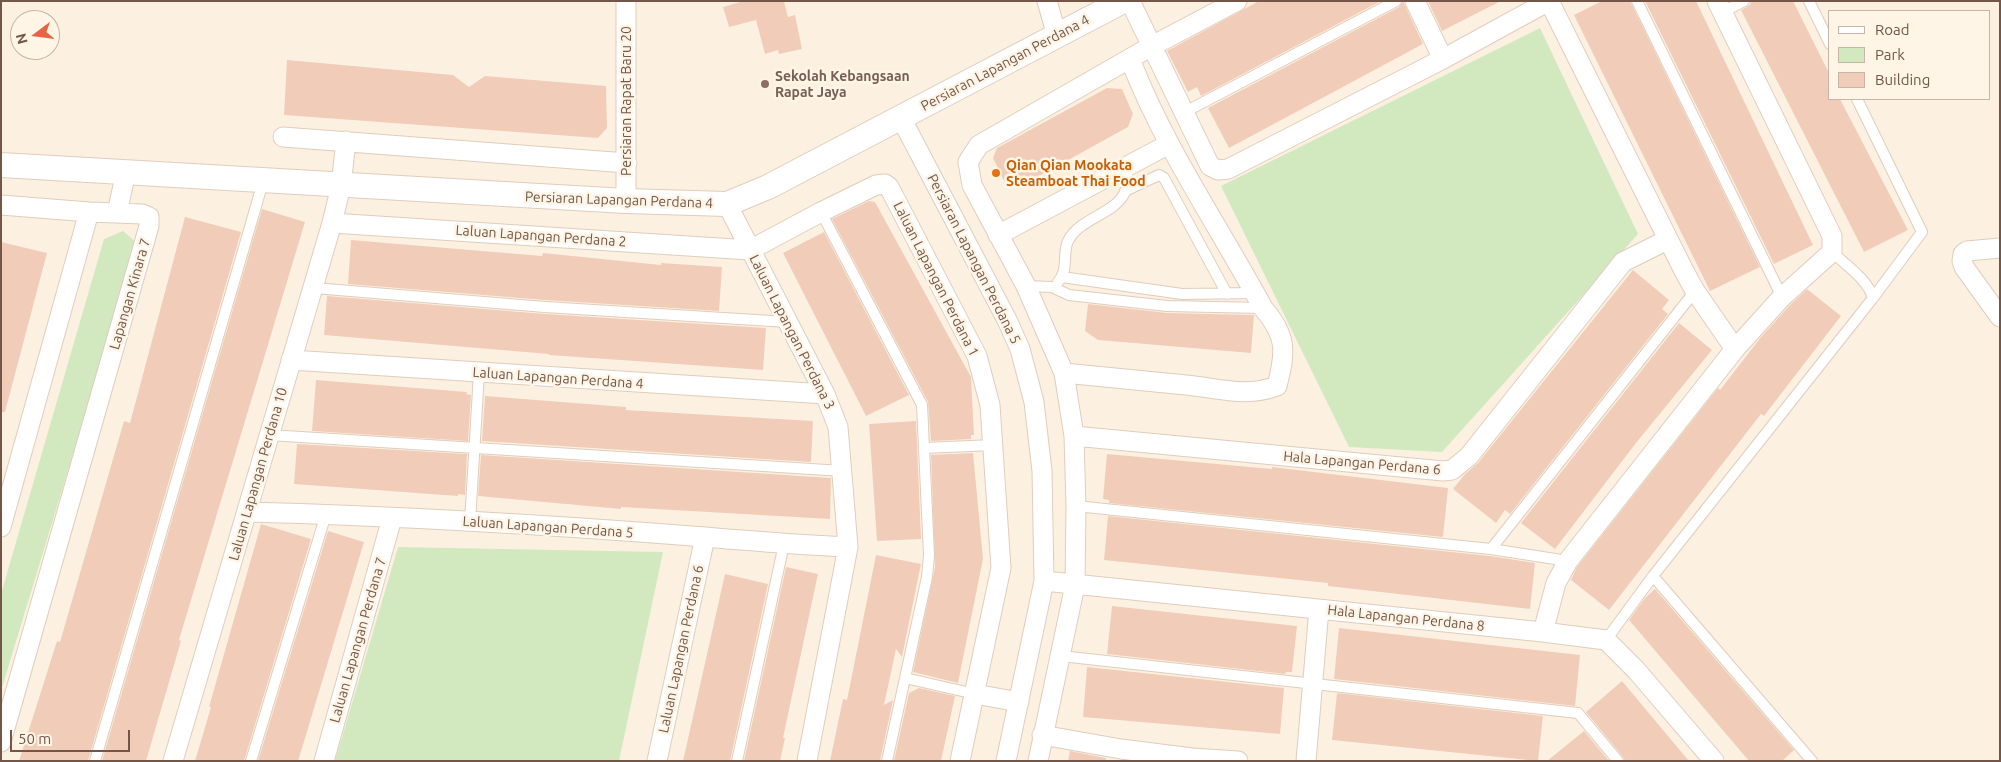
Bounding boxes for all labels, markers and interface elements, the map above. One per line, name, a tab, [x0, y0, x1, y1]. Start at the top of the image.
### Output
north arrow	[10, 10, 60, 60]
legend	[1828, 10, 1991, 100]
street label: Persiaran Lapangan Perdana 4	[918, 11, 1092, 115]
text: Road	[1875, 21, 1910, 38]
street label: Persiaran Rapat Baru 20	[618, 26, 634, 176]
text: N	[12, 32, 31, 46]
text: Park	[1875, 46, 1905, 63]
place label: Sekolah Kebangsaan Rapat Jaya	[775, 68, 910, 100]
text: Building	[1875, 71, 1930, 88]
marker: Sekolah Kebangsaan Rapat Jaya	[759, 78, 771, 90]
place label: Qian Qian Mookata Steamboat Thai Food	[1006, 157, 1146, 190]
marker: Qian Qian Mookata Steamboat Thai Food	[990, 167, 1002, 179]
street label: Persiaran Lapangan Perdana 5	[924, 171, 1024, 347]
street label: Persiaran Lapangan Perdana 4	[525, 188, 713, 212]
street label: Laluan Lapangan Perdana 1	[890, 199, 982, 359]
street label: Laluan Lapangan Perdana 2	[455, 222, 627, 250]
street label: Lapangan Kinara 7	[106, 236, 154, 352]
street label: Laluan Lapangan Perdana 3	[746, 252, 838, 412]
street label: Laluan Lapangan Perdana 4	[472, 364, 644, 392]
street label: Laluan Lapangan Perdana 10	[225, 386, 291, 562]
street label: Hala Lapangan Perdana 6	[1283, 448, 1441, 478]
street label: Laluan Lapangan Perdana 5	[462, 513, 634, 541]
street label: Laluan Lapangan Perdana 7	[326, 555, 390, 725]
street label: Laluan Lapangan Perdana 6	[655, 563, 707, 735]
street label: Hala Lapangan Perdana 8	[1327, 601, 1485, 635]
scale bar	[12, 720, 132, 752]
text: 50 m	[18, 730, 51, 747]

